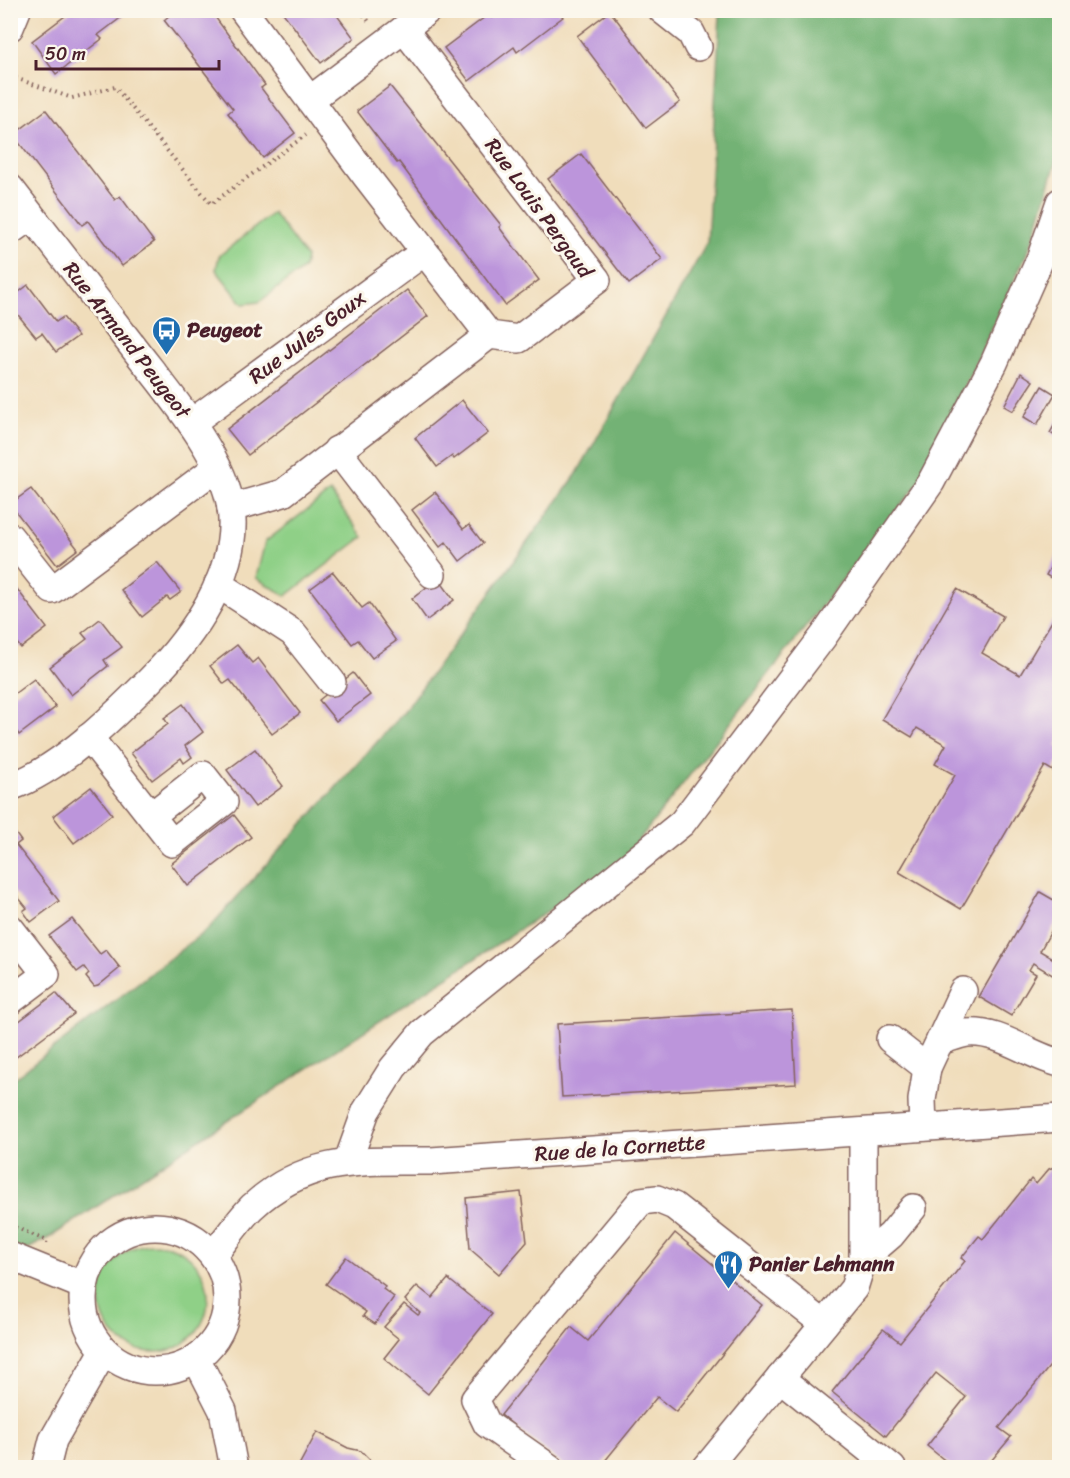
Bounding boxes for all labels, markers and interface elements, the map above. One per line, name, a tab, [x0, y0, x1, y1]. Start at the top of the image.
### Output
scale bar	[36, 33, 219, 71]
text: 50 m	[45, 38, 86, 70]
street label: Rue Louis Pergaud	[475, 129, 605, 288]
street label: Rue Armand Peugeot	[53, 253, 202, 429]
street label: Rue Jules Goux	[240, 280, 374, 394]
place label: Peugeot	[187, 311, 263, 349]
bus stop icon: Peugeot	[150, 314, 182, 356]
street label: Rue de la Cornette	[533, 1123, 707, 1173]
place label: Panier Lehmann	[749, 1245, 895, 1283]
restaurant icon: Panier Lehmann	[712, 1248, 744, 1290]

